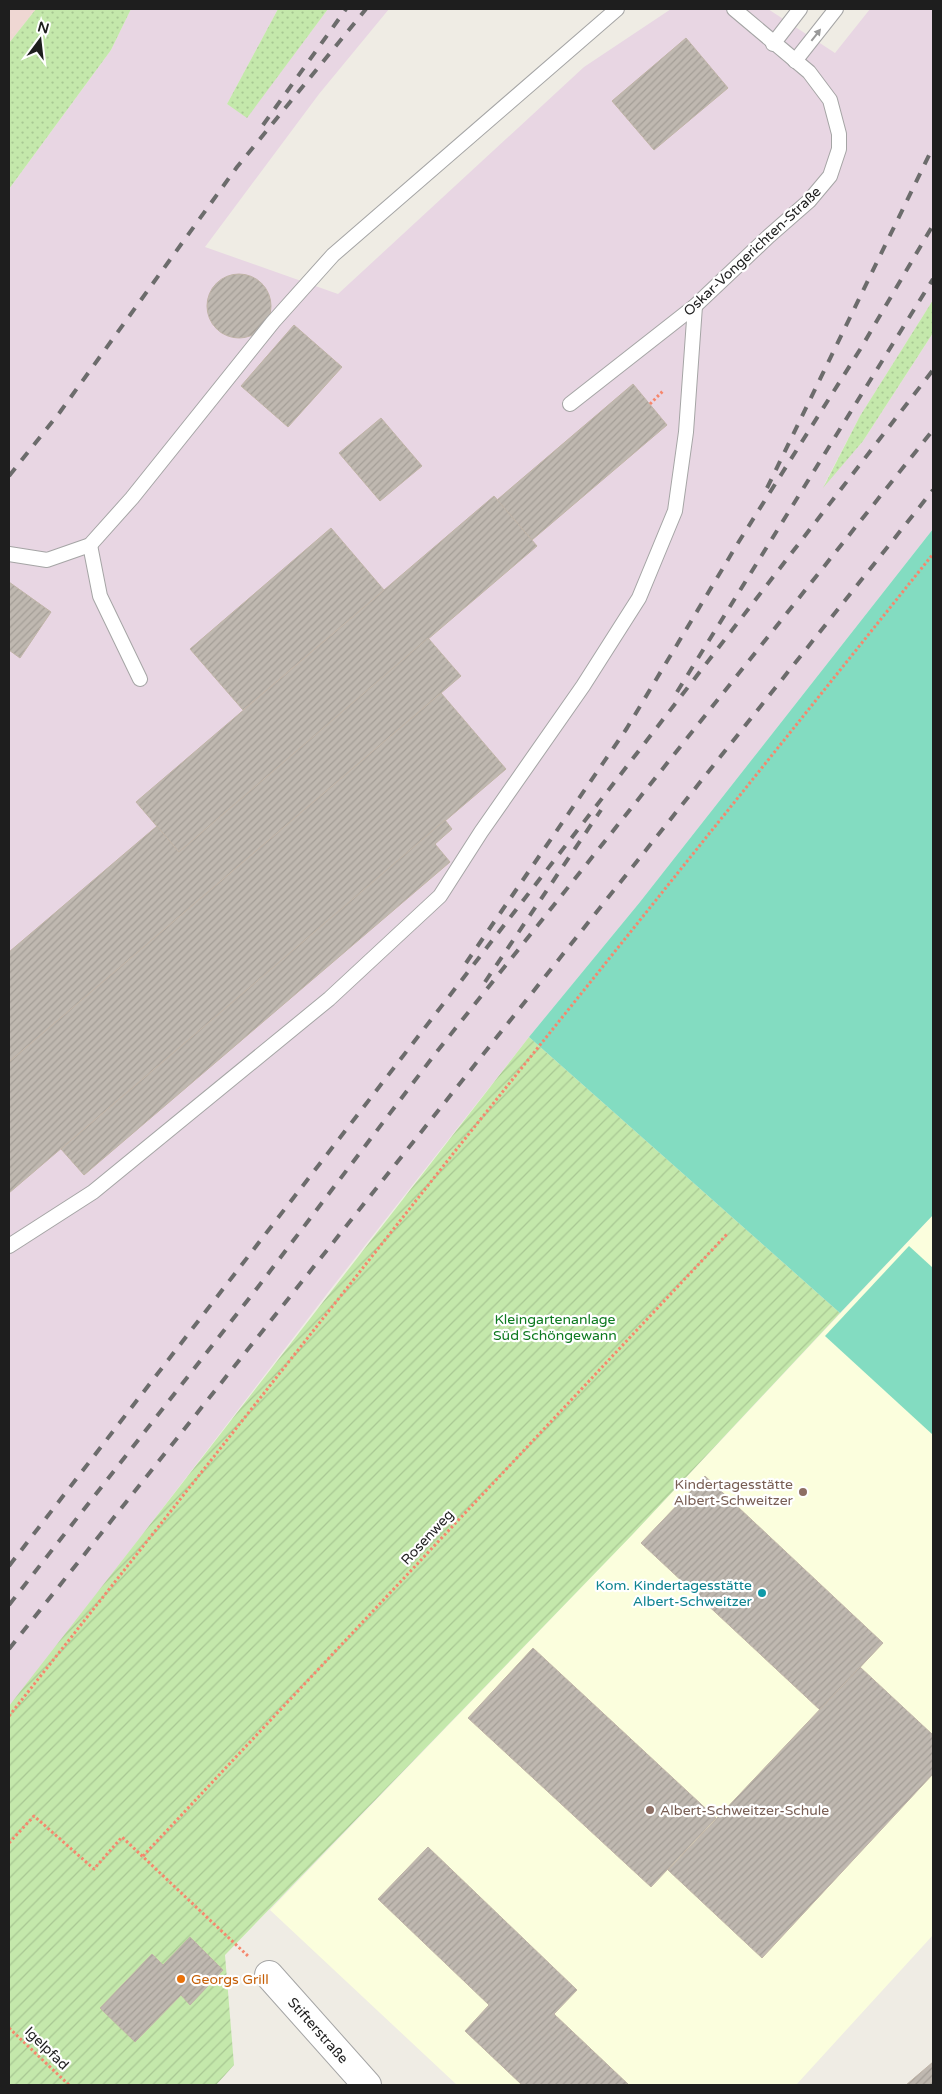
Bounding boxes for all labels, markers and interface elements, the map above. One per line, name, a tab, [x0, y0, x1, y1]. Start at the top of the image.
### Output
north arrow	[15, 15, 65, 65]
text: N	[36, 18, 51, 38]
one-way arrow	[810, 29, 821, 42]
street label: Oskar-Vongerichten-Straße	[680, 183, 825, 320]
park label: Kleingartenanlage Süd Schöngewann	[493, 1311, 617, 1344]
place label: Kindertagesstätte Albert-Schweitzer	[674, 1476, 794, 1509]
marker: Kindertagesstätte Albert-Schweitzer	[797, 1486, 809, 1498]
street label: Rosenweg	[398, 1506, 457, 1568]
place label: Kom. Kindertagesstätte Albert-Schweitzer	[596, 1577, 753, 1610]
marker: Kom. Kindertagesstätte Albert-Schweitzer	[756, 1587, 768, 1599]
place label: Albert-Schweitzer-Schule	[660, 1802, 829, 1819]
marker: Albert-Schweitzer-Schule	[644, 1804, 656, 1816]
place label: Georgs Grill	[191, 1971, 269, 1988]
marker: Georgs Grill	[175, 1973, 187, 1985]
street label: Stifterstraße	[284, 1994, 352, 2067]
street label: Igelpfad	[21, 2023, 72, 2073]

